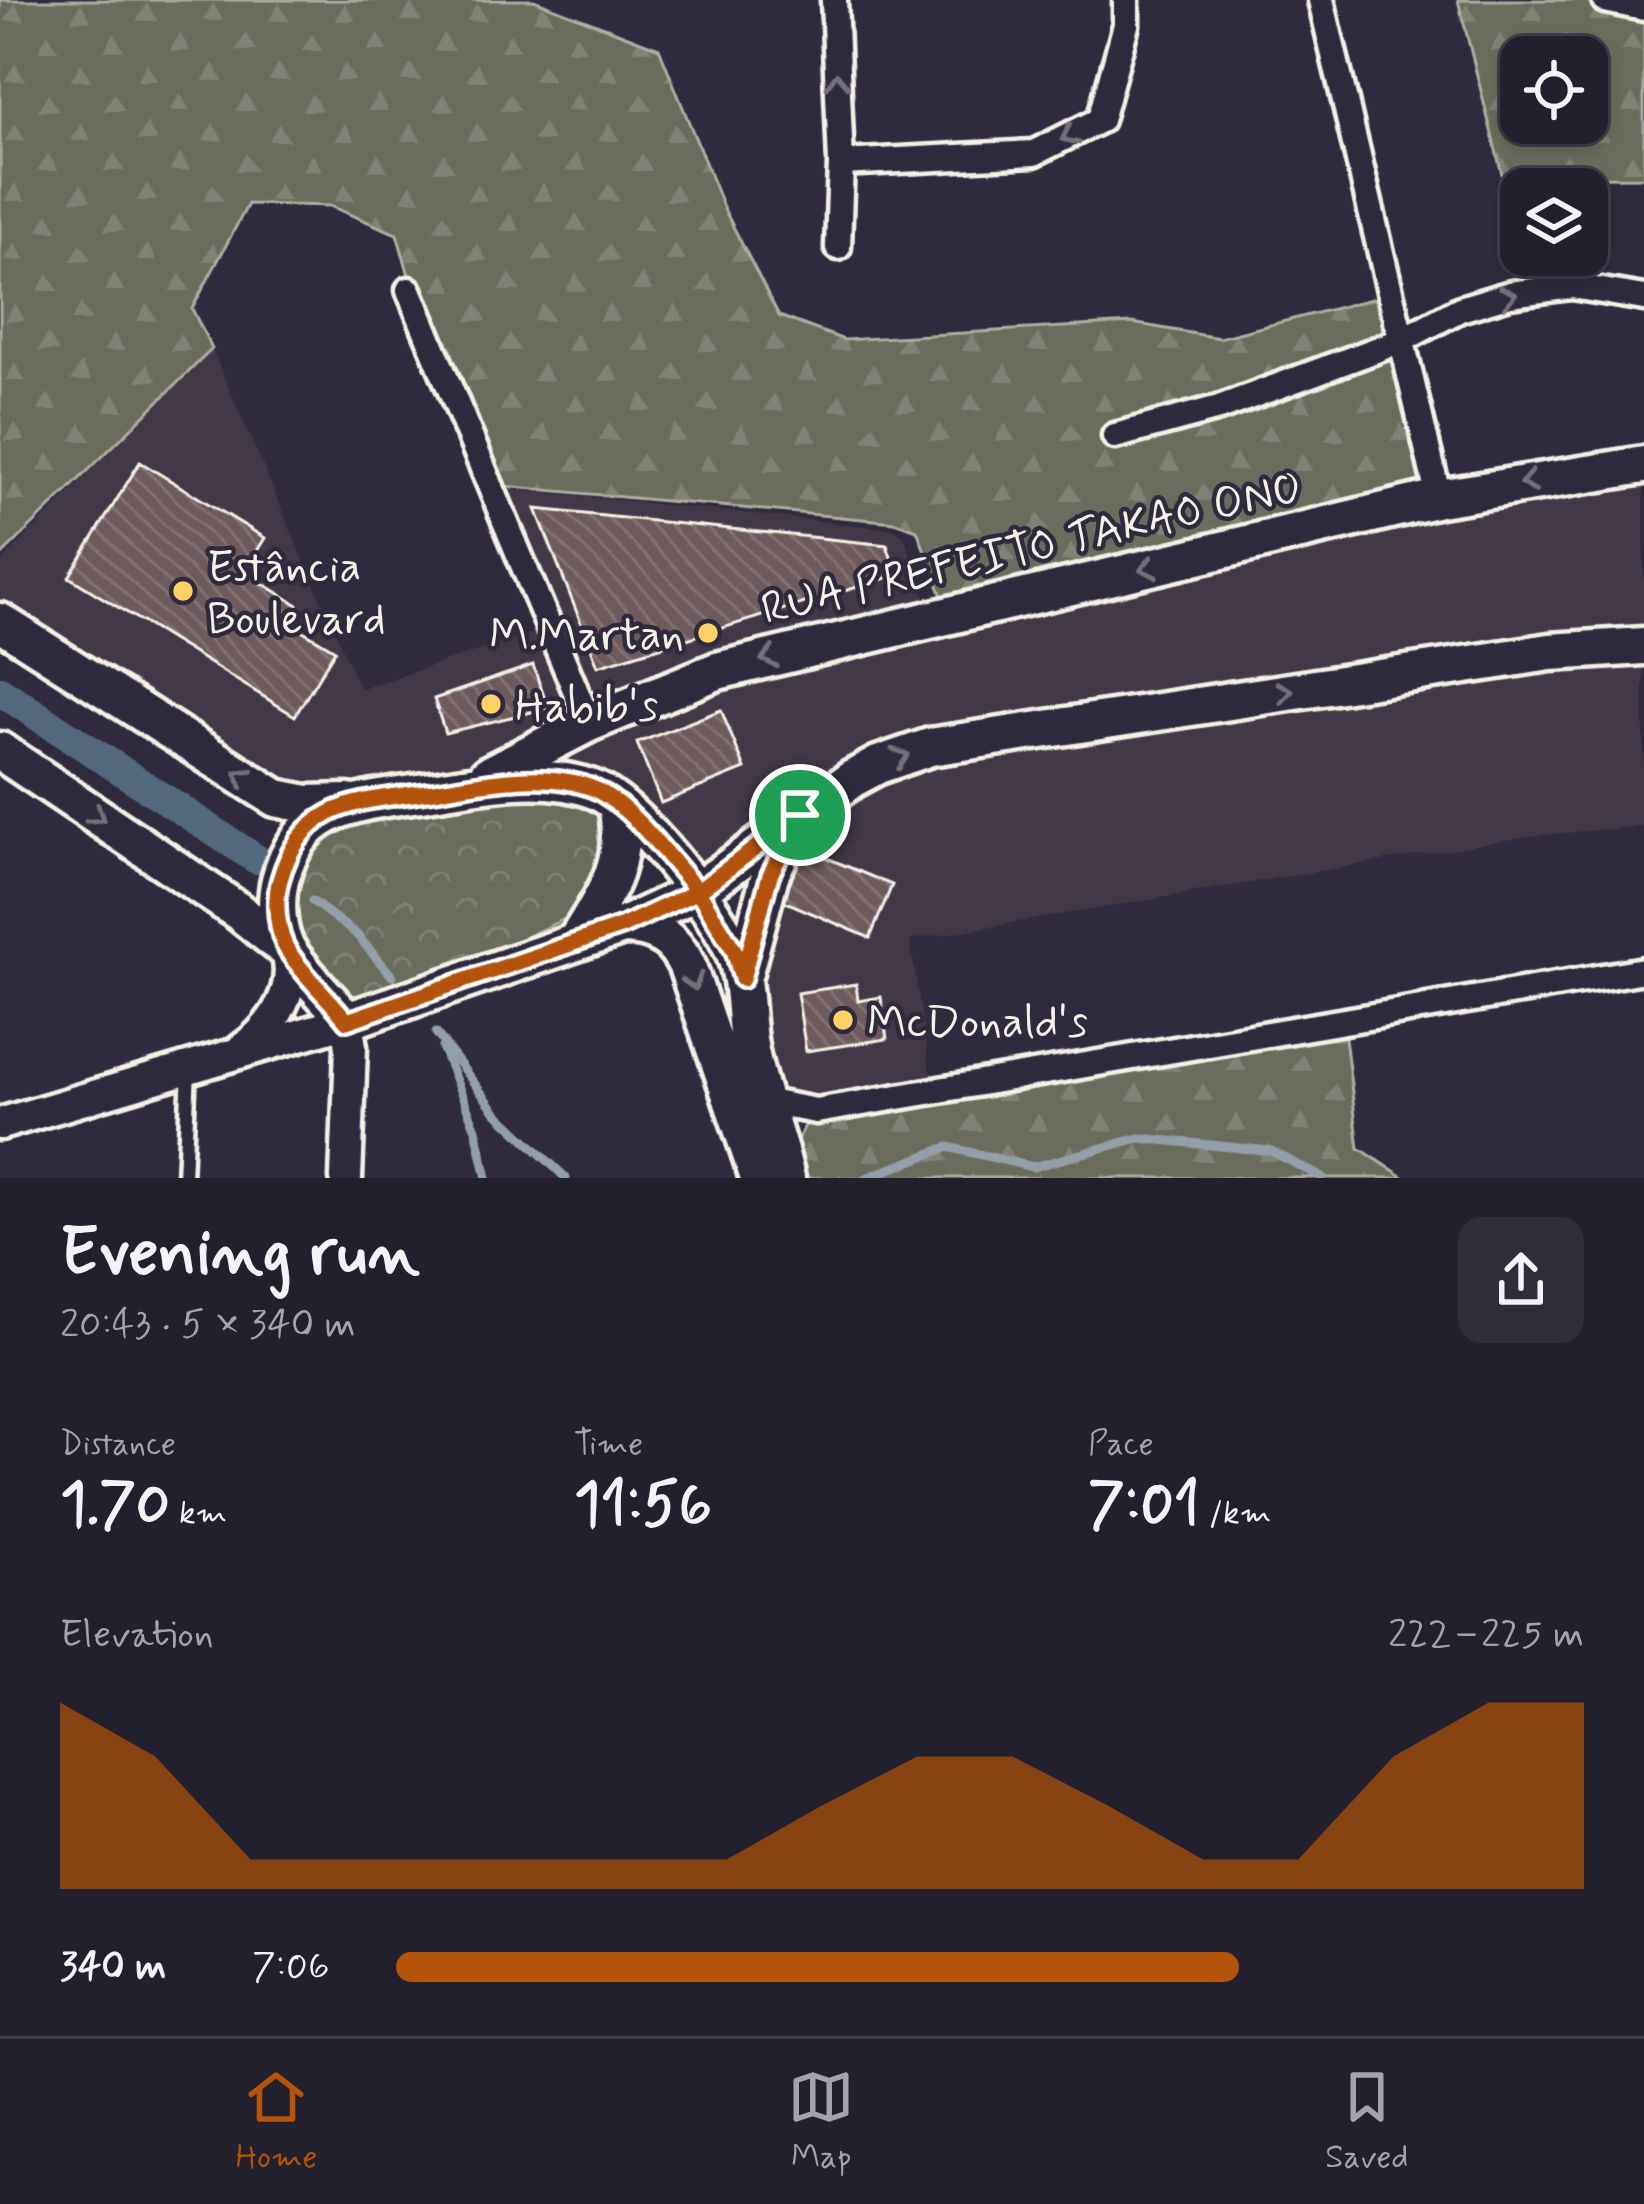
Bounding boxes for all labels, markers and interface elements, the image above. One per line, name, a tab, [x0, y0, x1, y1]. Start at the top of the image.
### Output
map controls	[1500, 36, 1608, 276]
button: locate	[1500, 36, 1608, 144]
one-way arrow	[824, 71, 850, 90]
one-way arrow	[1060, 122, 1081, 145]
button: layers	[1500, 168, 1608, 276]
one-way arrow	[1497, 285, 1517, 310]
street label: RUA PREFEITO TAKAO ONO	[756, 458, 1308, 640]
one-way arrow	[1519, 468, 1539, 494]
place label: Estância Boulevard	[207, 539, 386, 650]
one-way arrow	[1138, 554, 1158, 579]
marker: Estância Boulevard	[170, 578, 196, 604]
place label: M.Martan	[489, 607, 684, 666]
marker: M.Martan	[695, 620, 721, 646]
one-way arrow	[759, 644, 779, 669]
place label: Habib's	[515, 678, 659, 737]
one-way arrow	[1274, 680, 1294, 705]
marker: Habib's	[478, 691, 504, 717]
one-way arrow	[889, 747, 910, 771]
pin	[749, 764, 851, 866]
one-way arrow	[233, 768, 255, 790]
icon: arrive	[767, 782, 833, 848]
one-way arrow	[84, 802, 106, 824]
one-way arrow	[679, 971, 703, 992]
place label: McDonald's	[867, 994, 1088, 1053]
marker: McDonald's	[830, 1007, 856, 1033]
text: Evening run	[60, 1212, 420, 1298]
button: share	[1458, 1217, 1584, 1343]
text: 20:43 · 5 × 340 m	[60, 1300, 356, 1351]
text: Distance	[60, 1423, 176, 1467]
text: Time	[574, 1423, 643, 1467]
text: Pace	[1088, 1423, 1154, 1467]
text: 1.70	[60, 1467, 170, 1546]
text: 11:56	[574, 1467, 712, 1546]
text: 7:01	[1088, 1467, 1200, 1546]
text: km	[170, 1492, 227, 1536]
text: /km	[1200, 1492, 1271, 1536]
text: Elevation	[60, 1610, 214, 1661]
text: 222–225 m	[1388, 1610, 1584, 1661]
text: 340 m	[60, 1942, 166, 1993]
text: 7:06	[252, 1942, 329, 1993]
tab: Home	[235, 2064, 317, 2180]
tab: Map	[788, 2064, 854, 2180]
tab: Saved	[1325, 2064, 1409, 2180]

